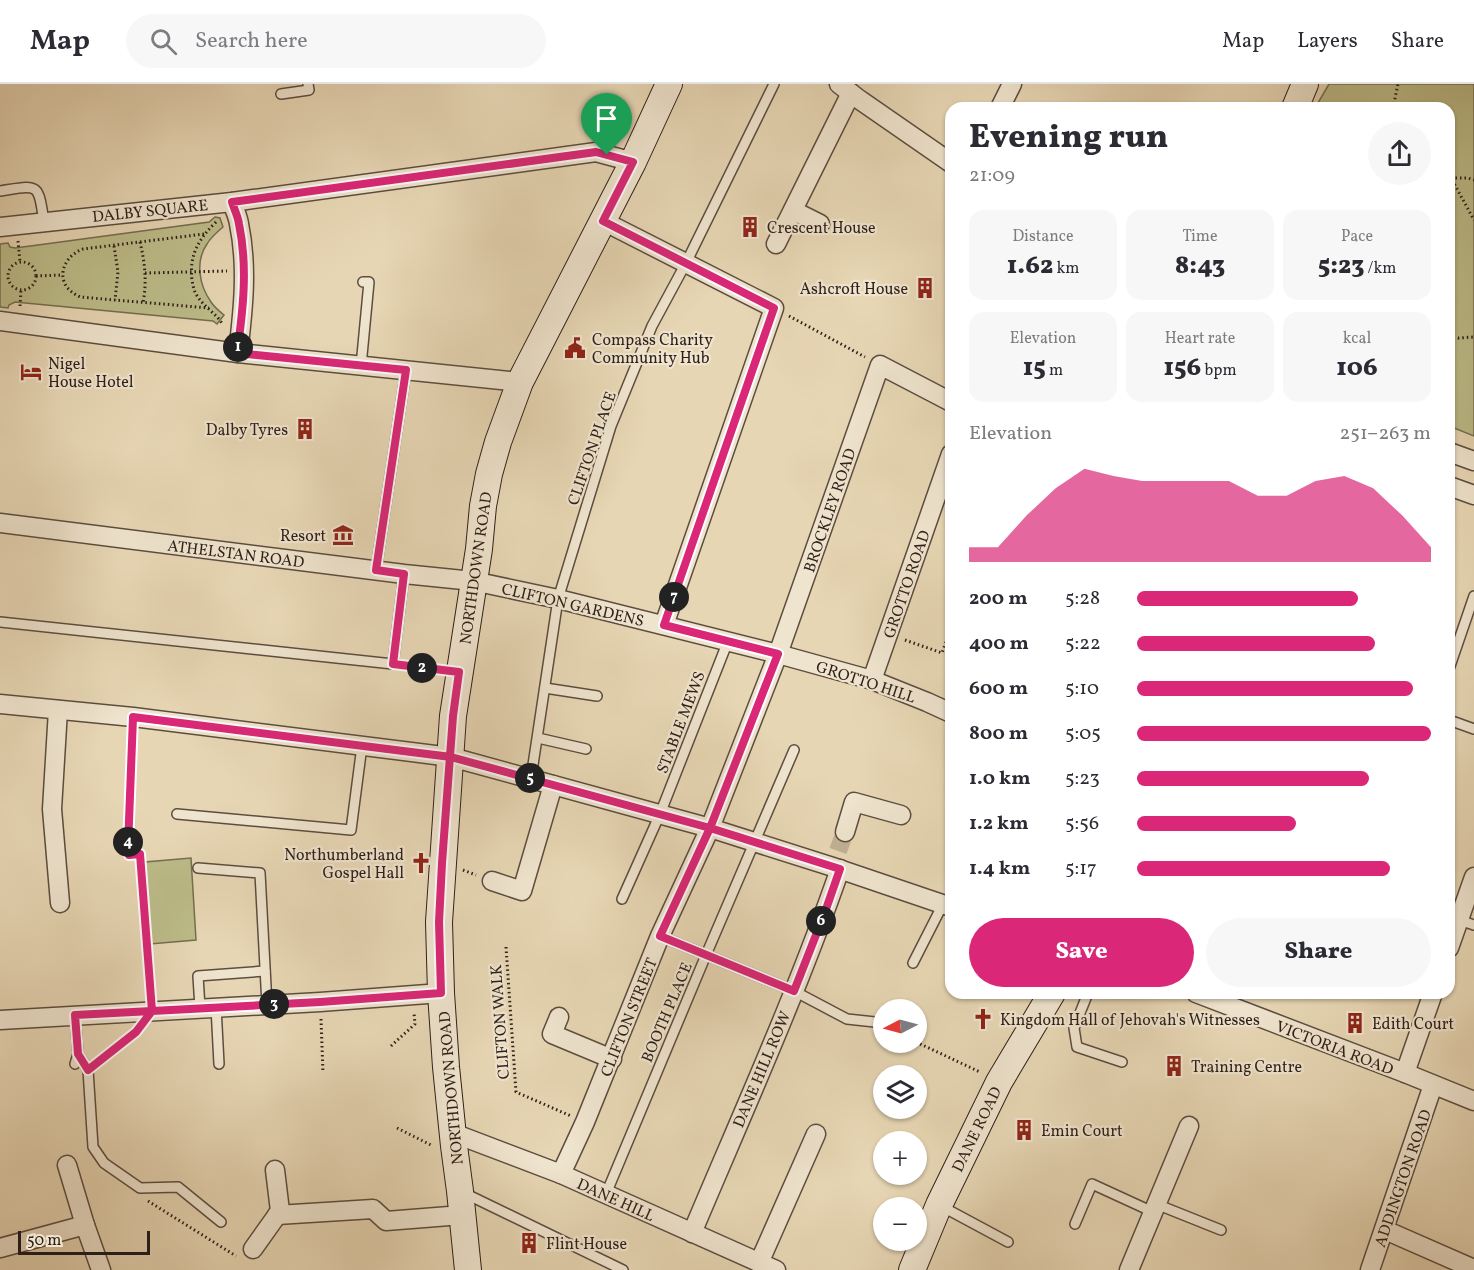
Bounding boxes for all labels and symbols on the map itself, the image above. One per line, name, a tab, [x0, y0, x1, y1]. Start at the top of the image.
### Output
pin	[581, 93, 632, 155]
street label: DALBY SQUARE	[91, 195, 209, 229]
building icon: Crescent House	[738, 215, 762, 239]
place label: Crescent House	[767, 218, 876, 240]
building icon: Ashcroft House	[913, 276, 937, 300]
place label: Ashcroft House	[800, 279, 908, 301]
place label: Compass Charity Community Hub	[592, 330, 713, 370]
pin: 1	[223, 332, 253, 362]
public building icon: Compass Charity Community Hub	[563, 336, 587, 360]
place label: Nigel House Hotel	[48, 354, 134, 394]
hotel icon: Nigel House Hotel	[19, 360, 43, 384]
street label: CLIFTON PLACE	[563, 389, 623, 509]
building icon: Dalby Tyres	[293, 417, 317, 441]
place label: Dalby Tyres	[206, 420, 288, 442]
street label: BROCKLEY ROAD	[799, 445, 863, 576]
street label: NORTHDOWN ROAD	[455, 490, 499, 646]
museum icon: Resort	[331, 523, 355, 547]
place label: Resort	[280, 526, 326, 548]
street label: GROTTO ROAD	[879, 527, 937, 642]
street label: ATHELSTAN ROAD	[166, 536, 306, 574]
street label: CLIFTON GARDENS	[499, 579, 646, 633]
pin: 7	[659, 582, 689, 612]
pin: 2	[407, 653, 437, 683]
street label: GROTTO HILL	[813, 656, 918, 709]
street label: STABLE MEWS	[652, 668, 711, 777]
pin: 5	[515, 763, 545, 793]
pin: 4	[113, 827, 143, 857]
place label: Northumberland Gospel Hall	[284, 845, 404, 885]
church icon: Northumberland Gospel Hall	[409, 851, 433, 875]
pin: 6	[806, 906, 836, 936]
street label: CLIFTON STREET	[596, 955, 664, 1080]
street label: BOOTH PLACE	[637, 959, 699, 1066]
street label: CLIFTON WALK	[486, 964, 516, 1080]
pin: 3	[259, 989, 289, 1019]
north arrow	[873, 999, 927, 1053]
church icon: Kingdom Hall of Jehovah's Witnesses	[971, 1007, 995, 1031]
street label: DANE HILL ROW	[728, 1008, 797, 1131]
street label: NORTHDOWN ROAD	[434, 1010, 470, 1165]
place label: Kingdom Hall of Jehovah's Witnesses	[1000, 1010, 1260, 1032]
building icon: Edith Court	[1343, 1011, 1367, 1035]
place label: Edith Court	[1372, 1014, 1454, 1036]
street label: VICTORIA ROAD	[1272, 1016, 1397, 1082]
building icon: Training Centre	[1162, 1054, 1186, 1078]
place label: Training Centre	[1191, 1057, 1302, 1079]
street label: DANE ROAD	[948, 1083, 1008, 1176]
street label: ADDINGTON ROAD	[1370, 1106, 1438, 1251]
building icon: Emin Court	[1012, 1118, 1036, 1142]
place label: Emin Court	[1041, 1121, 1123, 1143]
street label: DANE HILL	[573, 1174, 658, 1228]
scale bar	[18, 1228, 150, 1256]
building icon: Flint House	[517, 1231, 541, 1255]
place label: Flint House	[546, 1234, 627, 1256]

